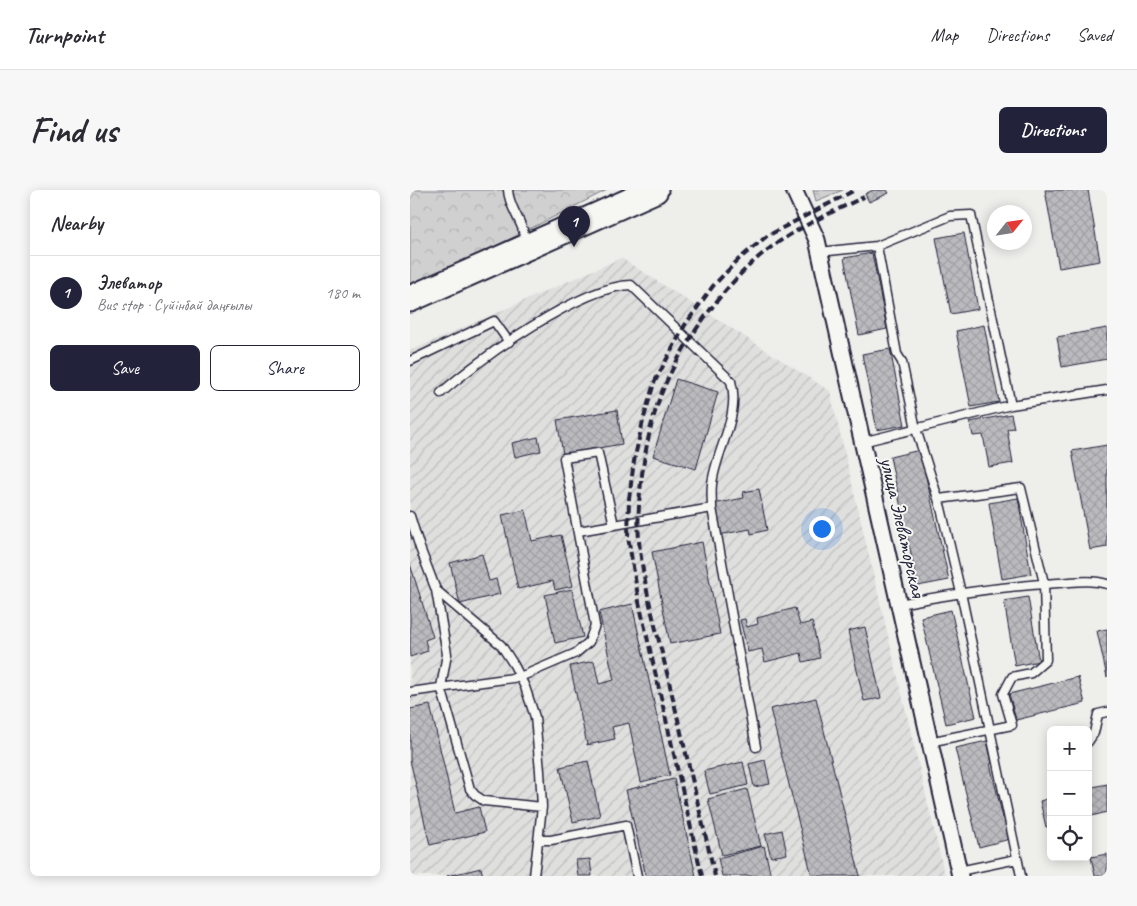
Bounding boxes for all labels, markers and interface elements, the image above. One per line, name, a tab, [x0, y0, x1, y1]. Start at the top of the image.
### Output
text: Turnpoint	[25, 20, 104, 50]
text: Map	[931, 24, 958, 46]
text: Directions	[986, 24, 1049, 46]
text: Saved	[1077, 24, 1112, 46]
button: Directions	[999, 107, 1107, 153]
text: Find us	[30, 108, 117, 153]
north arrow	[987, 205, 1032, 250]
pin: 1	[558, 206, 590, 247]
text: Nearby	[50, 210, 103, 236]
text: Элеватор	[97, 271, 161, 295]
text: 1	[62, 283, 70, 303]
text: 180 m	[326, 283, 360, 303]
text: Bus stop · Сүйінбай даңғылы	[97, 295, 251, 315]
button: Save	[50, 345, 200, 391]
button: Share	[210, 345, 360, 391]
street label: улица Элеваторская	[874, 452, 932, 601]
your location	[809, 516, 835, 542]
map controls	[1047, 726, 1092, 861]
button: +	[1047, 726, 1092, 771]
button: −	[1047, 771, 1092, 816]
button: locate	[1047, 816, 1092, 861]

